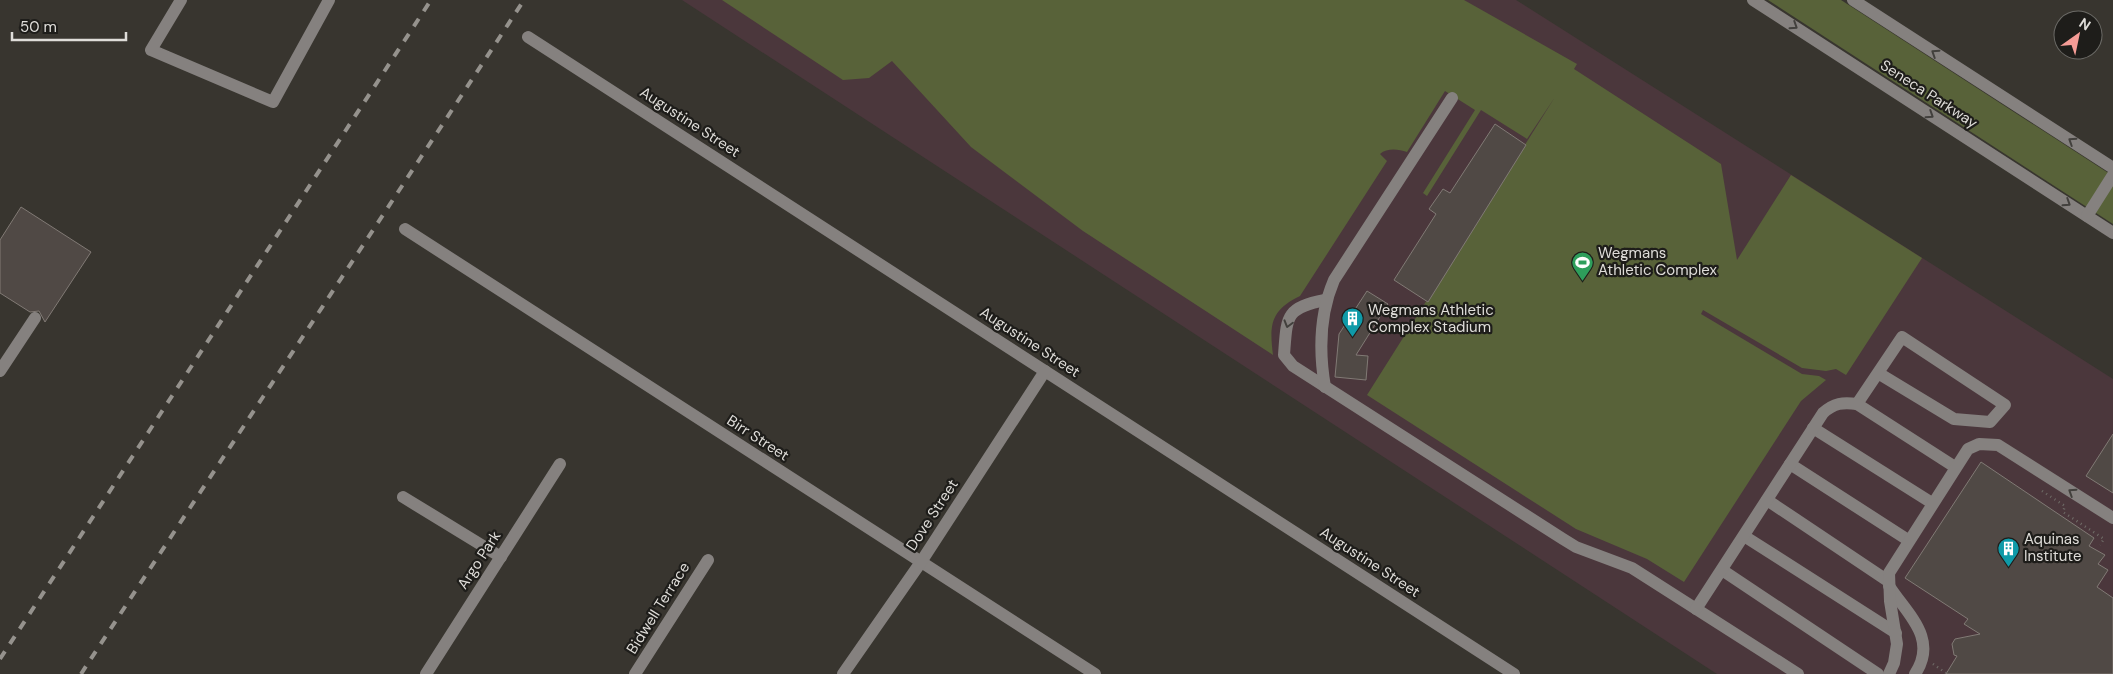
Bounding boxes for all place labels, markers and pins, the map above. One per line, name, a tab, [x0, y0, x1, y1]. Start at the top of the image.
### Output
place label: Wegmans Athletic Complex	[1598, 243, 1717, 280]
sports icon: Wegmans Athletic Complex	[1570, 250, 1594, 281]
place label: Wegmans Athletic Complex Stadium	[1368, 300, 1494, 337]
building icon: Wegmans Athletic Complex Stadium	[1340, 307, 1364, 338]
place label: Aquinas Institute	[2024, 529, 2081, 566]
building icon: Aquinas Institute	[1996, 536, 2020, 567]

